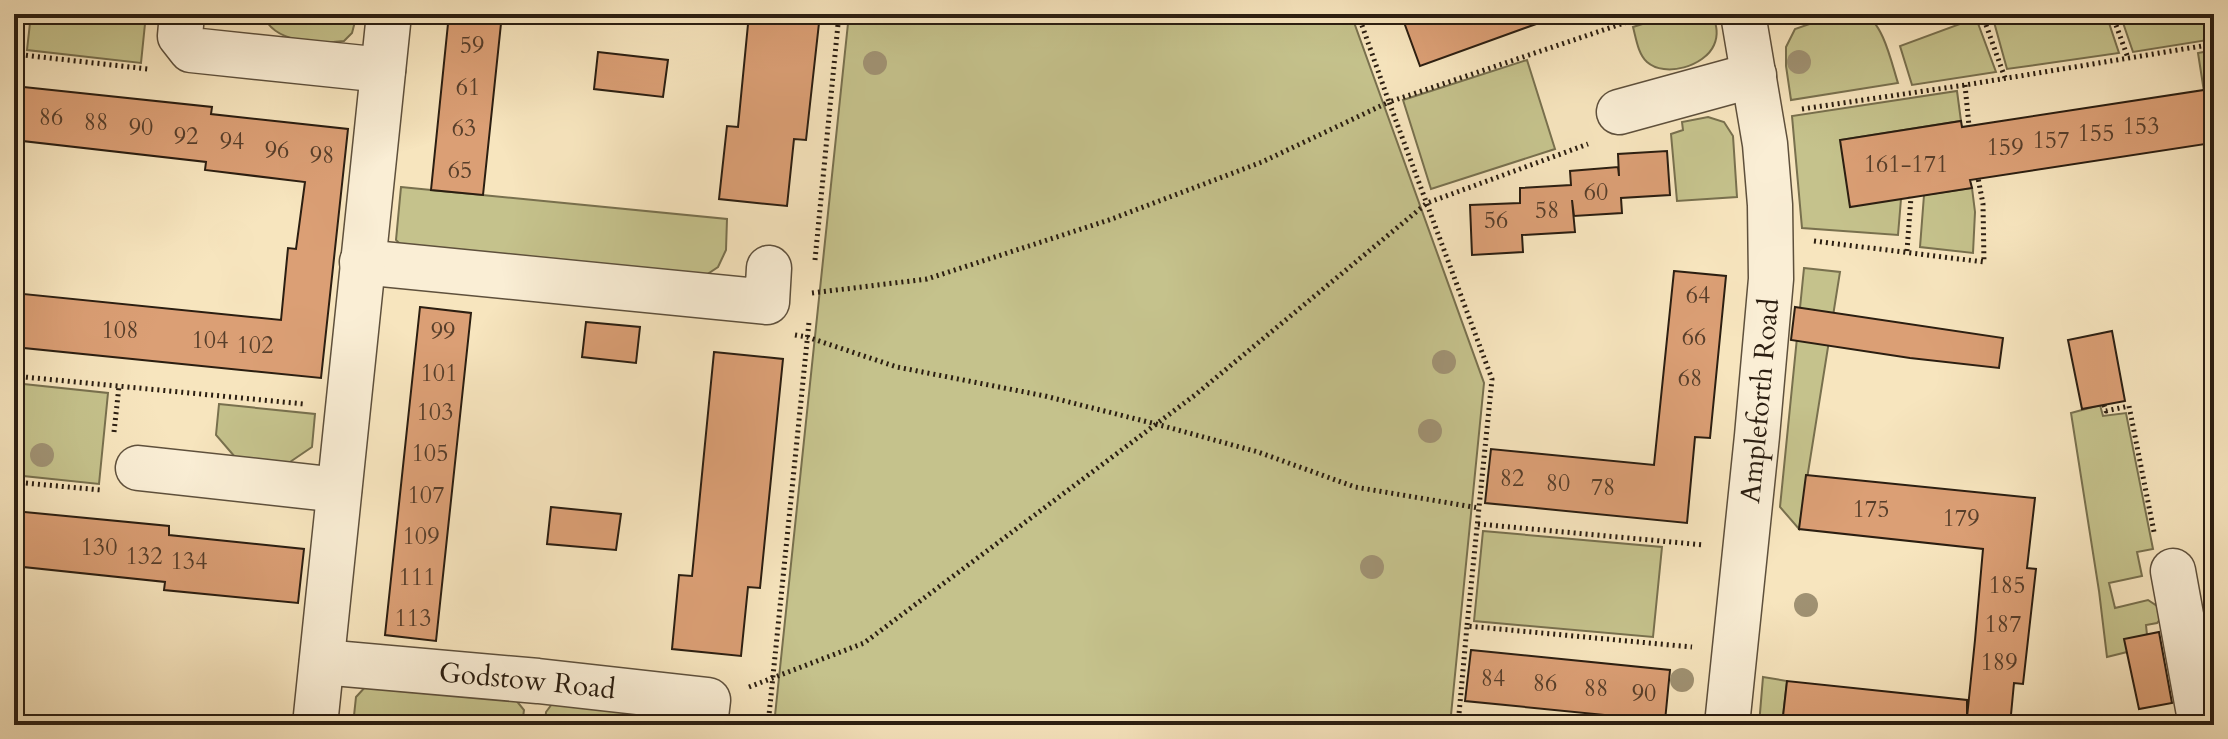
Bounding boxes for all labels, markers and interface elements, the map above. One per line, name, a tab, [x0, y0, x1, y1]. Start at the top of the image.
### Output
house number: 59	[460, 29, 484, 62]
house number: 61	[456, 71, 480, 104]
house number: 86	[39, 101, 63, 134]
house number: 88	[84, 106, 108, 139]
house number: 153	[2123, 110, 2159, 143]
house number: 90	[129, 111, 153, 144]
house number: 63	[452, 112, 476, 145]
house number: 155	[2078, 117, 2114, 150]
house number: 92	[174, 120, 198, 153]
house number: 157	[2033, 124, 2069, 157]
house number: 94	[220, 125, 244, 158]
house number: 159	[1987, 131, 2023, 164]
house number: 96	[265, 134, 289, 167]
house number: 98	[310, 139, 334, 172]
house number: 161-171	[1864, 148, 1948, 181]
house number: 65	[448, 154, 472, 187]
house number: 60	[1584, 176, 1608, 209]
house number: 58	[1535, 194, 1559, 227]
house number: 56	[1484, 204, 1508, 237]
house number: 64	[1686, 279, 1710, 312]
street label: Ampleforth Road	[1731, 297, 1788, 505]
house number: 108	[102, 314, 138, 347]
house number: 99	[431, 315, 455, 348]
house number: 66	[1682, 321, 1706, 354]
house number: 104	[192, 324, 228, 357]
house number: 102	[237, 329, 273, 362]
house number: 101	[421, 357, 457, 390]
house number: 68	[1678, 362, 1702, 395]
house number: 103	[417, 396, 453, 429]
house number: 105	[412, 437, 448, 470]
house number: 82	[1500, 462, 1524, 495]
house number: 80	[1546, 467, 1570, 500]
house number: 78	[1591, 471, 1615, 504]
house number: 107	[408, 479, 444, 512]
house number: 175	[1853, 493, 1889, 526]
house number: 179	[1943, 502, 1979, 535]
house number: 109	[403, 520, 439, 553]
house number: 130	[81, 531, 117, 564]
house number: 132	[126, 540, 162, 573]
house number: 134	[171, 545, 207, 578]
house number: 111	[399, 561, 435, 594]
house number: 185	[1989, 569, 2025, 602]
house number: 113	[395, 602, 431, 635]
house number: 187	[1985, 608, 2021, 641]
house number: 189	[1981, 646, 2017, 679]
street label: Godstow Road	[437, 653, 617, 709]
house number: 84	[1481, 662, 1505, 695]
house number: 86	[1533, 667, 1557, 700]
house number: 88	[1584, 672, 1608, 705]
house number: 90	[1632, 677, 1656, 710]

